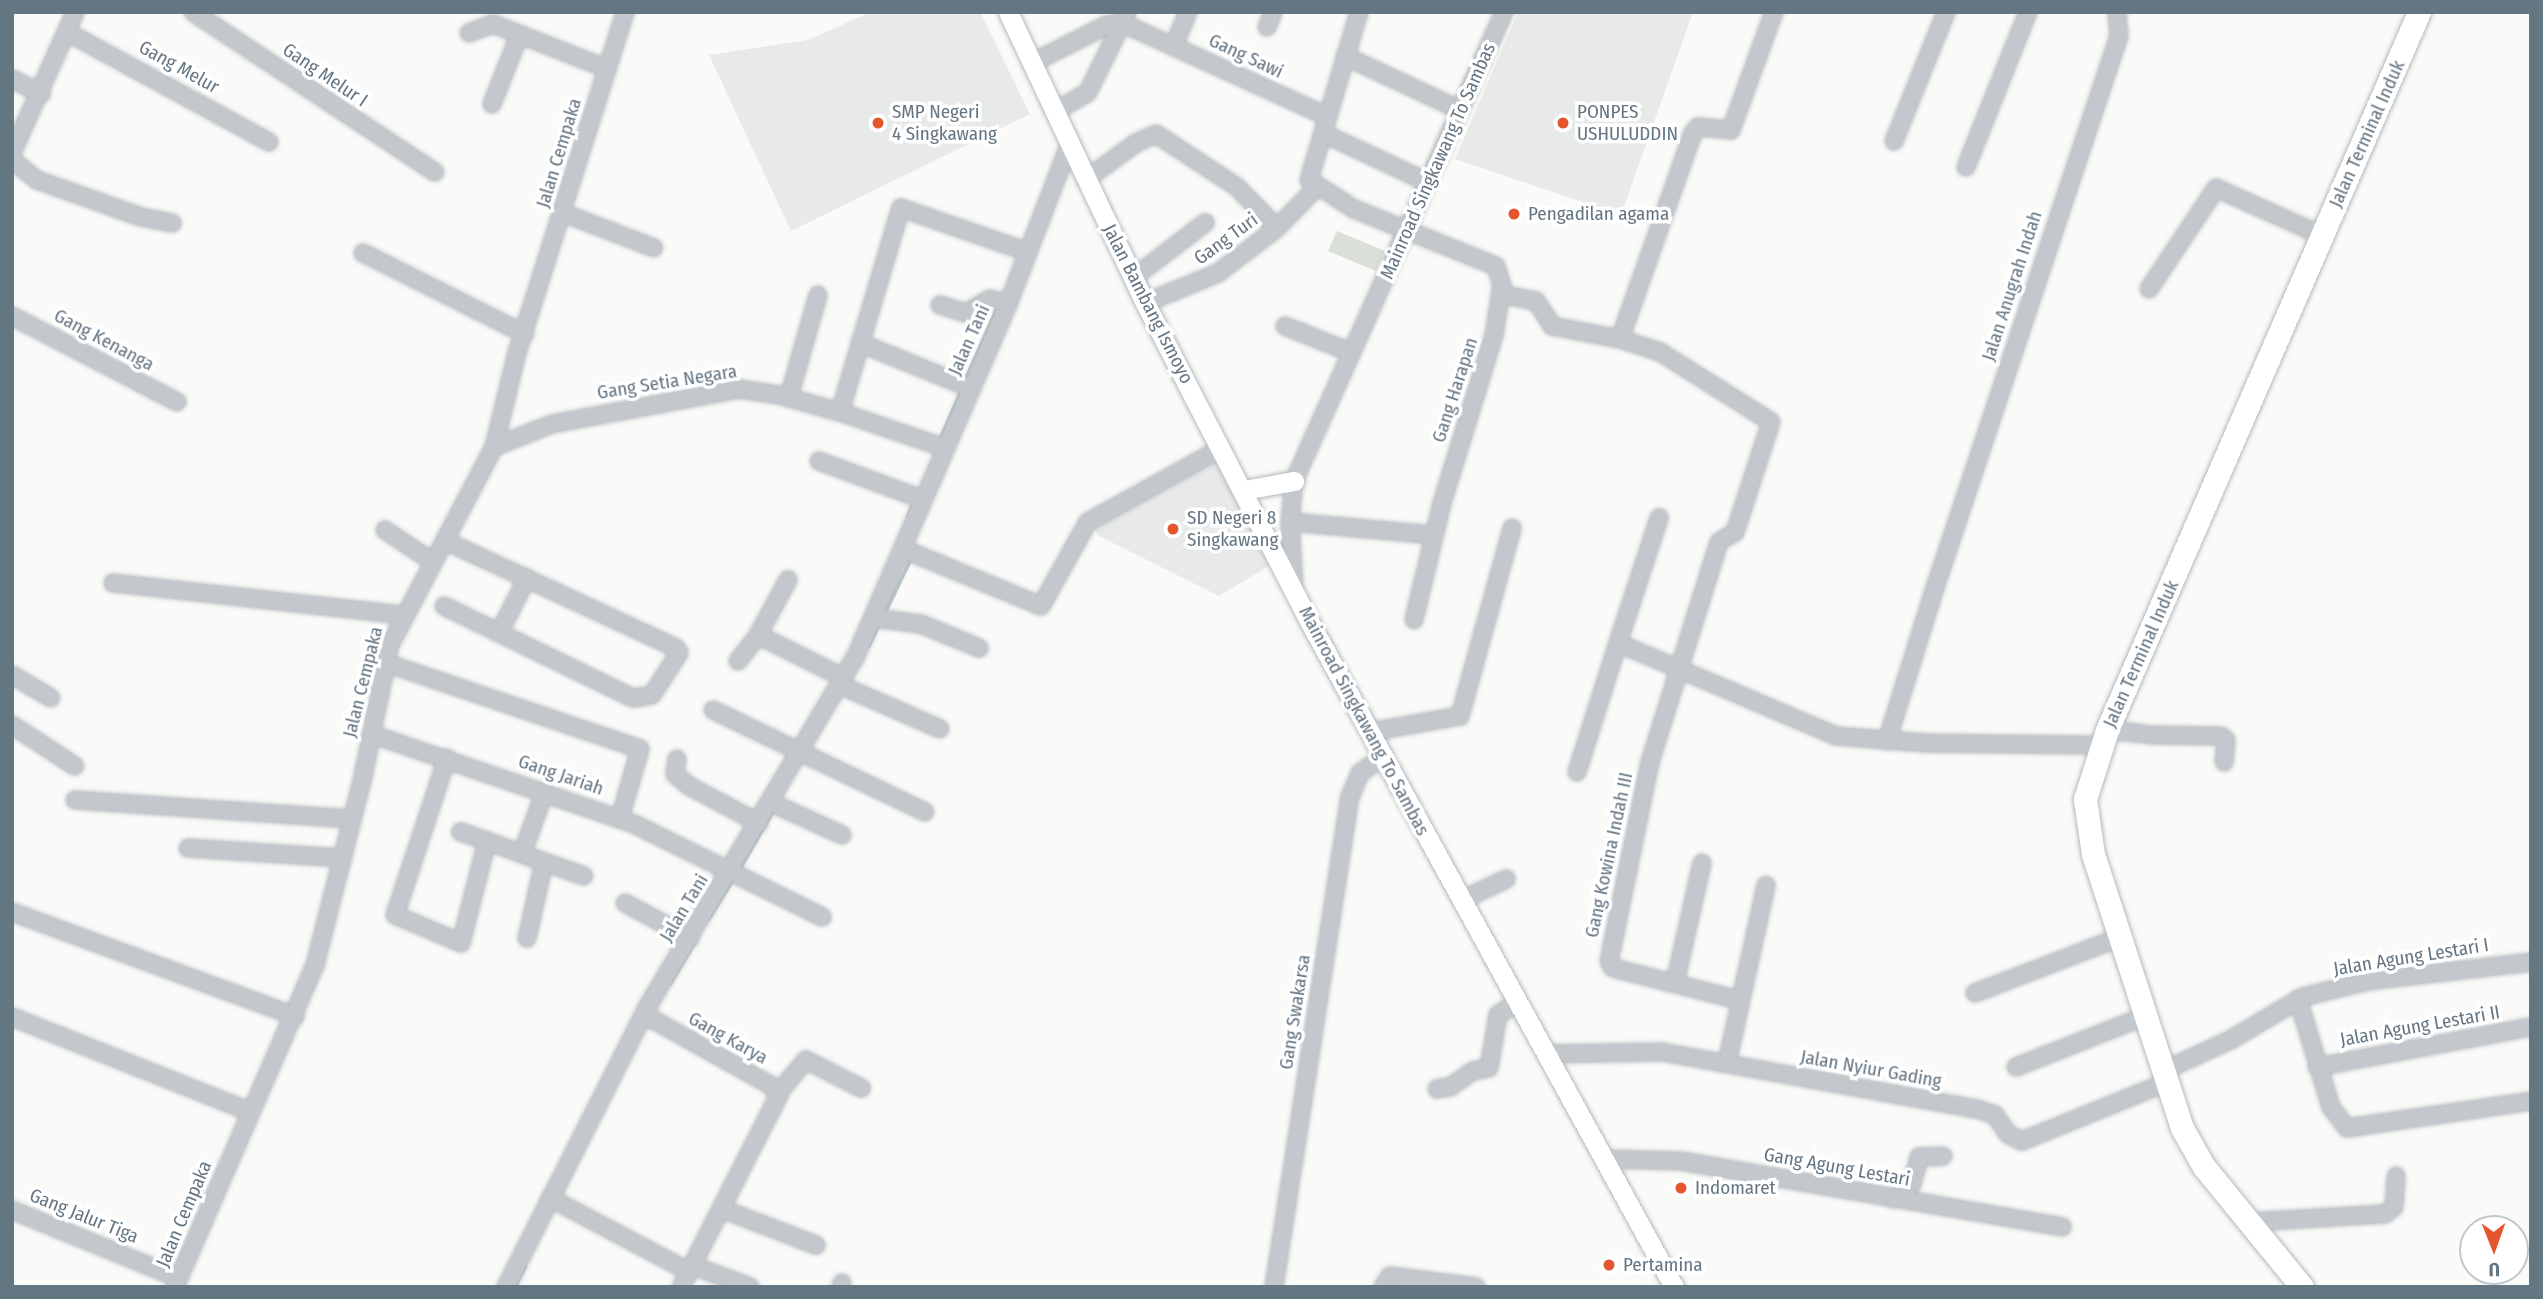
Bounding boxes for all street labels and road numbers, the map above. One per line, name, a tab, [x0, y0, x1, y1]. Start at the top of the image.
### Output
street label: Gang Sawi	[1205, 29, 1287, 83]
street label: Gang Melur	[135, 36, 223, 98]
street label: Gang Melur I	[278, 38, 372, 112]
street label: Mainroad Singkawang To Sambas	[1375, 39, 1501, 283]
street label: Jalan Terminal Induk	[2324, 57, 2410, 211]
street label: Jalan Cempaka	[532, 95, 586, 211]
street label: Gang Turi	[1190, 208, 1262, 270]
street label: Jalan Anugrah Indah	[1977, 208, 2047, 364]
street label: Jalan Bambang Ismoyo	[1098, 220, 1198, 388]
street label: Jalan Tani	[943, 301, 995, 379]
street label: Gang Kenanga	[50, 304, 158, 376]
street label: Gang Harapan	[1427, 335, 1483, 445]
street label: Gang Setia Negara	[595, 360, 739, 404]
street label: Jalan Terminal Induk	[2098, 577, 2184, 731]
street label: Mainroad Singkawang To Sambas	[1294, 603, 1434, 839]
street label: Jalan Cempaka	[338, 624, 388, 740]
street label: Gang Jariah	[515, 750, 607, 800]
street label: Gang Kowina Indah III	[1580, 770, 1638, 940]
street label: Jalan Tani	[655, 870, 713, 946]
street label: Jalan Agung Lestari I	[2332, 933, 2490, 981]
street label: Gang Swakarsa	[1275, 953, 1315, 1071]
street label: Jalan Agung Lestari II	[2338, 1001, 2502, 1051]
street label: Gang Karya	[684, 1007, 772, 1069]
street label: Jalan Nyiur Gading	[1799, 1045, 1943, 1093]
street label: Gang Agung Lestari	[1762, 1143, 1912, 1191]
street label: Jalan Cempaka	[151, 1157, 217, 1271]
street label: Gang Jalur Tiga	[26, 1184, 142, 1248]

